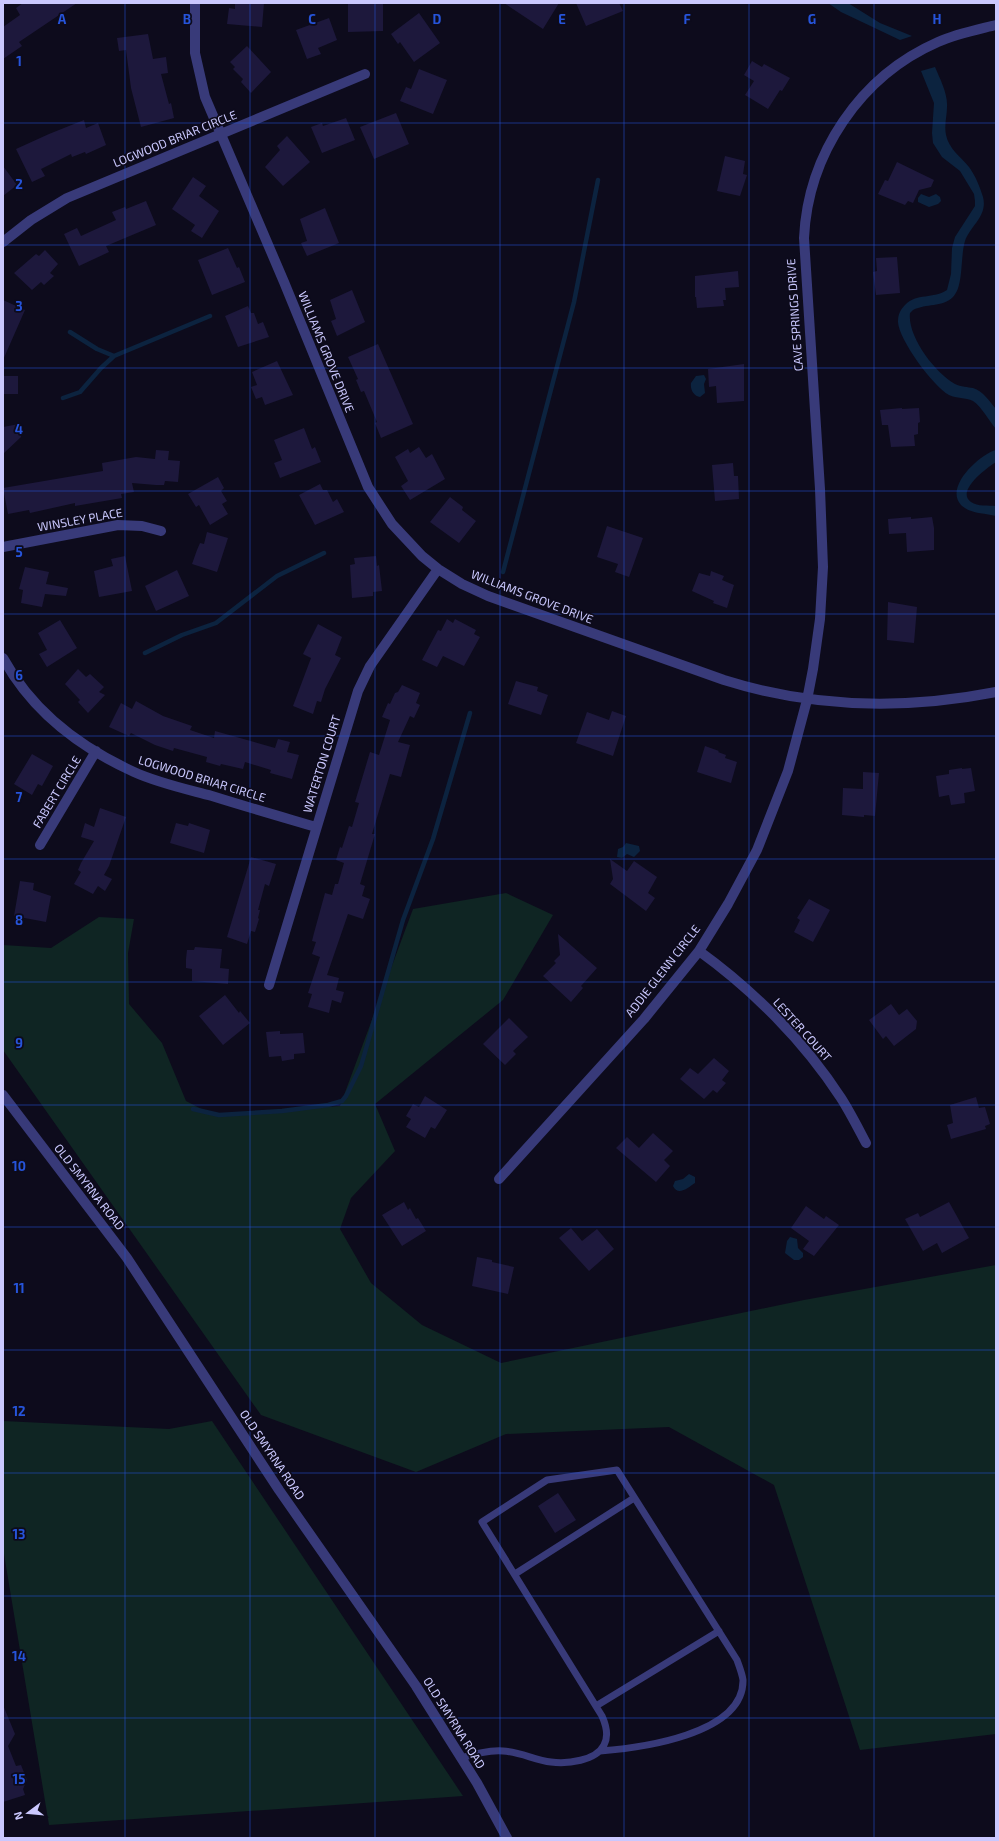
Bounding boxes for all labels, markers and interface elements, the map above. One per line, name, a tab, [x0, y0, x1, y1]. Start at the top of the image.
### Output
text: A	[58, 11, 67, 27]
text: B	[183, 11, 191, 27]
text: C	[308, 11, 316, 27]
text: D	[433, 11, 442, 27]
text: E	[558, 11, 566, 27]
text: F	[683, 11, 691, 27]
text: G	[808, 11, 816, 27]
text: H	[933, 11, 942, 27]
text: 1	[16, 53, 22, 69]
street label: LOGWOOD BRIAR CIRCLE	[111, 107, 239, 169]
text: 2	[15, 176, 23, 192]
street label: CAVE SPRINGS DRIVE	[783, 258, 805, 372]
street label: WILLIAMS GROVE DRIVE	[296, 289, 358, 415]
text: 3	[15, 298, 23, 314]
text: 4	[15, 421, 23, 437]
street label: WINSLEY PLACE	[36, 505, 124, 533]
text: 5	[15, 544, 23, 560]
street label: WILLIAMS GROVE DRIVE	[469, 566, 596, 626]
text: 6	[15, 667, 23, 683]
street label: WATERTON COURT	[299, 713, 343, 814]
street label: LOGWOOD BRIAR CIRCLE	[137, 752, 268, 804]
street label: FABERT CIRCLE	[29, 753, 83, 830]
text: 7	[16, 789, 23, 805]
text: 8	[15, 912, 23, 928]
street label: ADDIE GLENN CIRCLE	[622, 921, 703, 1019]
street label: LESTER COURT	[771, 995, 835, 1064]
text: 9	[15, 1035, 23, 1051]
street label: OLD SMYRNA ROAD	[52, 1141, 128, 1232]
text: 10	[12, 1158, 26, 1174]
text: 11	[13, 1280, 25, 1296]
text: 12	[12, 1403, 26, 1419]
street label: OLD SMYRNA ROAD	[238, 1407, 308, 1502]
text: 13	[13, 1526, 26, 1542]
text: 14	[12, 1648, 26, 1664]
street label: OLD SMYRNA ROAD	[421, 1674, 489, 1771]
text: 15	[13, 1771, 25, 1787]
north arrow	[8, 1793, 48, 1833]
text: N	[11, 1810, 25, 1822]

